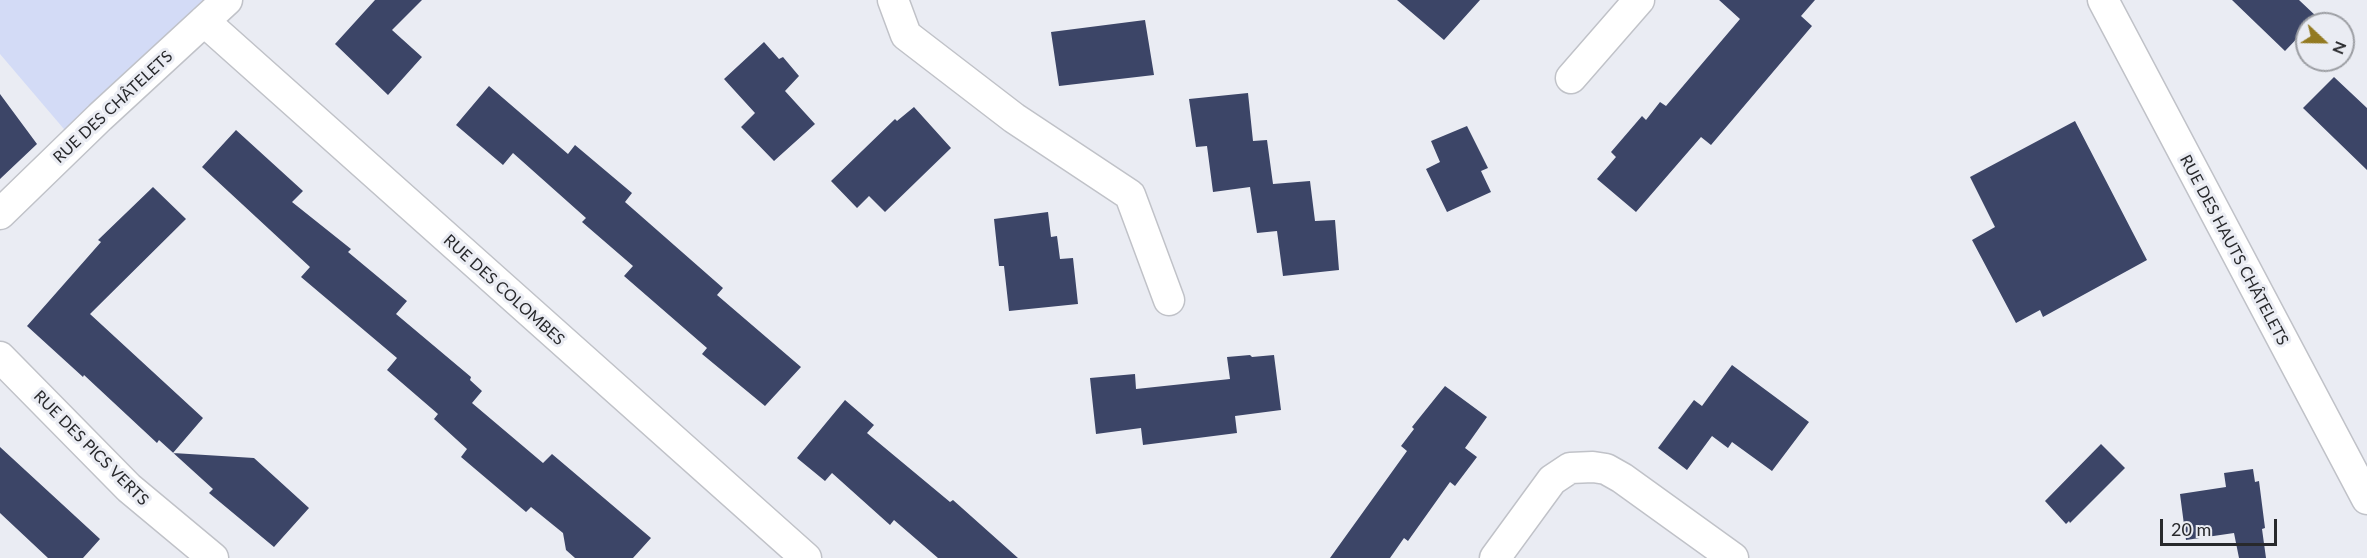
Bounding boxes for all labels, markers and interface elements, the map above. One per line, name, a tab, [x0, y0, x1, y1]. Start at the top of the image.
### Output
north arrow	[2295, 12, 2355, 72]
text: N	[2329, 39, 2351, 57]
street label: RUE DES CHÂTELETS	[49, 47, 177, 167]
street label: RUE DES HAUTS CHÂTELETS	[2176, 152, 2292, 348]
street label: RUE DES COLOMBES	[440, 231, 568, 349]
street label: RUE DES PICS VERTS	[30, 387, 152, 509]
scale bar	[2163, 507, 2280, 545]
text: 20 m	[2171, 518, 2211, 540]

